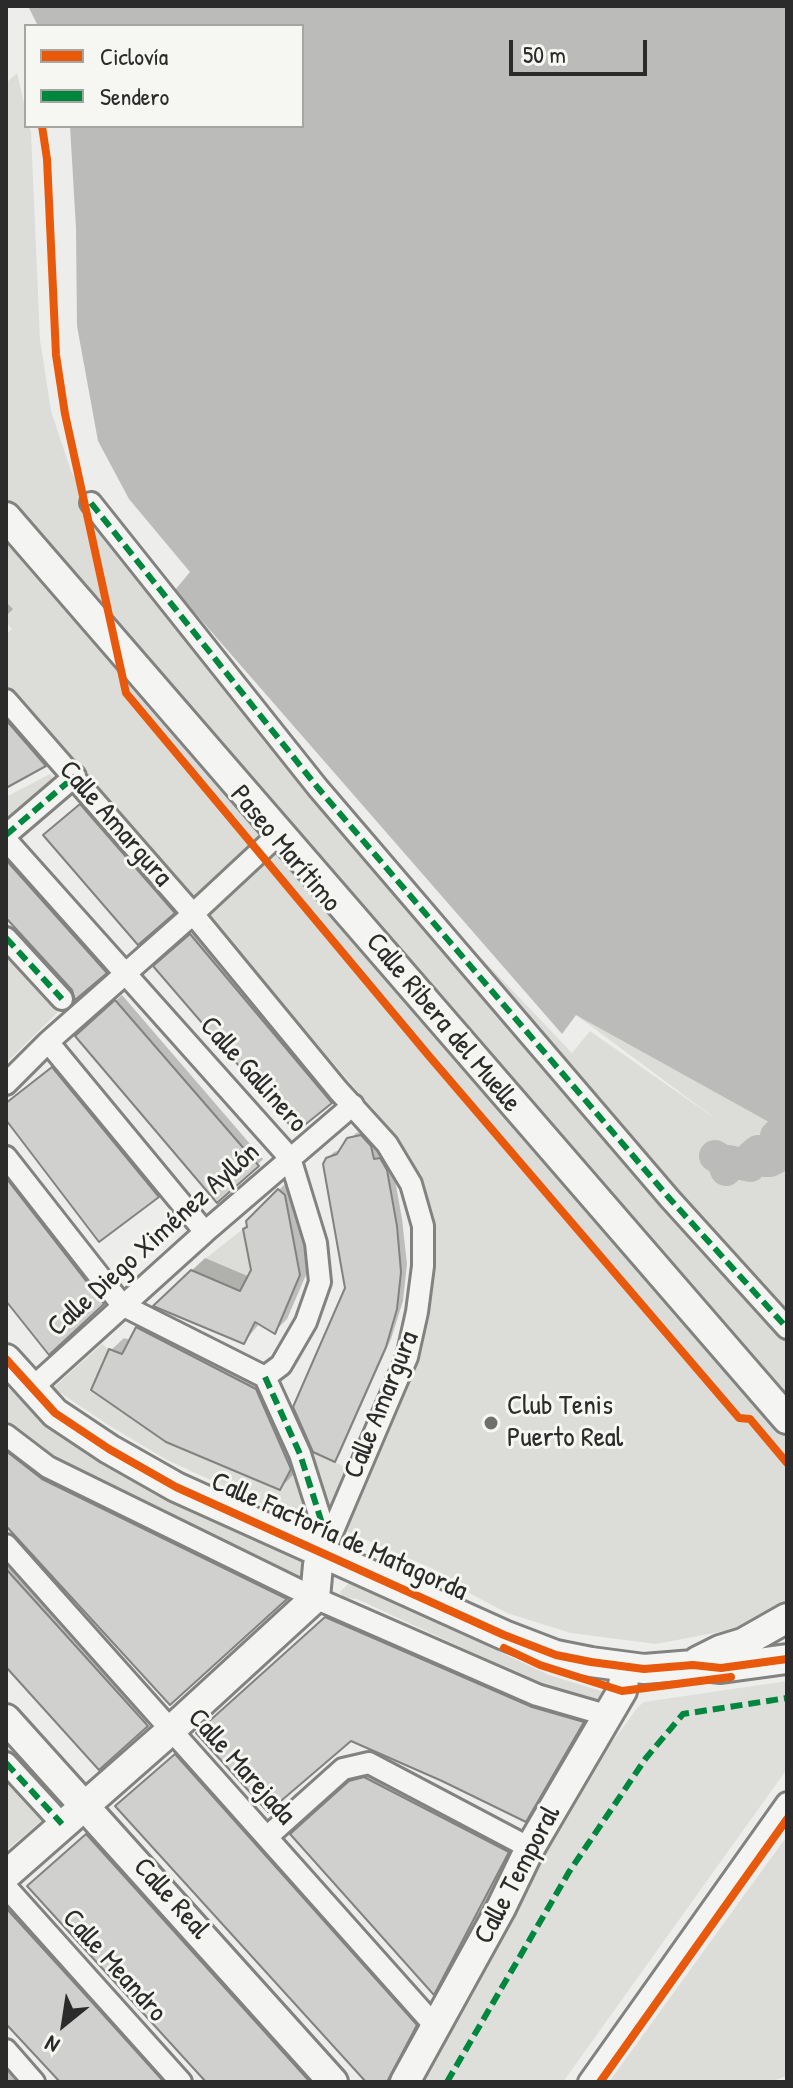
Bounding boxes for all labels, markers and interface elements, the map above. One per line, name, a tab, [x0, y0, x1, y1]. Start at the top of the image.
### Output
legend	[24, 24, 304, 128]
scale bar	[513, 24, 651, 74]
text: 50 m	[523, 38, 566, 70]
text: Ciclovía	[100, 40, 168, 72]
text: Sendero	[100, 80, 169, 112]
street label: Calle Amargura	[51, 754, 179, 894]
street label: Paseo Marítimo	[222, 779, 348, 919]
street label: Calle Ribera del Muelle	[358, 926, 528, 1120]
street label: Calle Gallinero	[192, 1010, 314, 1140]
street label: Calle Diego Ximénez Ayllón	[41, 1136, 267, 1344]
street label: Calle Amargura	[337, 1326, 427, 1484]
place label: Club Tenis Puerto Real	[507, 1390, 623, 1456]
marker: Club Tenis Puerto Real	[482, 1414, 500, 1432]
street label: Calle Factoría de Matagorda	[206, 1465, 472, 1609]
street label: Calle Marejada	[180, 1702, 302, 1832]
street label: Calle Temporal	[468, 1800, 568, 1950]
street label: Calle Real	[126, 1851, 216, 1947]
street label: Calle Meandro	[55, 1903, 173, 2029]
north arrow	[24, 1984, 104, 2064]
text: N	[39, 2029, 65, 2061]

